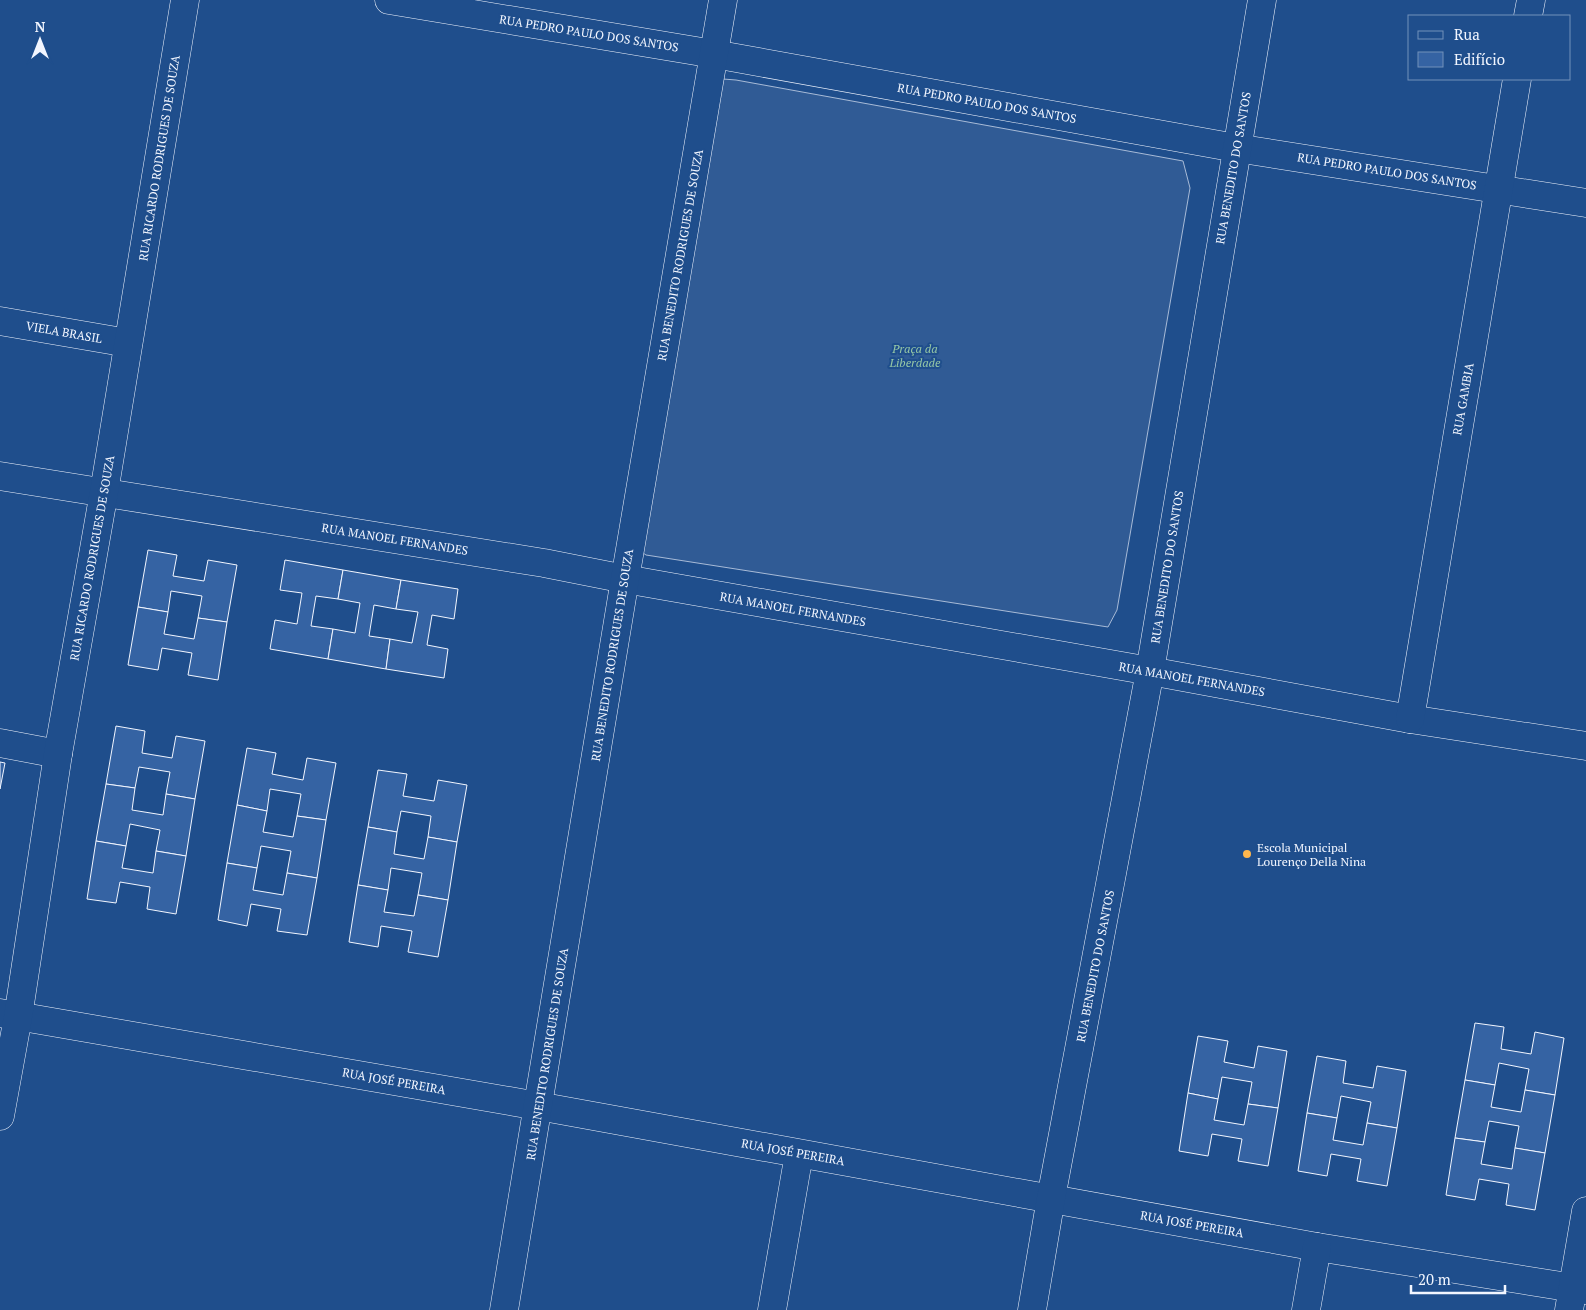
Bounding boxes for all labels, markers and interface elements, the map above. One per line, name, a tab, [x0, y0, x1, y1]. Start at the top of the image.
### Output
street label: RUA PEDRO PAULO DOS SANTOS	[498, 11, 680, 55]
north arrow	[15, 15, 65, 65]
legend	[1408, 15, 1571, 80]
text: N	[35, 17, 46, 36]
text: Rua	[1454, 24, 1480, 44]
text: Edifício	[1454, 49, 1505, 69]
street label: RUA RICARDO RODRIGUES DE SOUZA	[135, 53, 183, 262]
street label: RUA PEDRO PAULO DOS SANTOS	[896, 80, 1078, 126]
street label: RUA BENEDITO DO SANTOS	[1212, 91, 1254, 245]
street label: RUA BENEDITO RODRIGUES DE SOUZA	[654, 147, 706, 362]
street label: RUA PEDRO PAULO DOS SANTOS	[1296, 149, 1478, 193]
street label: VIELA BRASIL	[25, 318, 104, 346]
park label: Praça da Liberdade	[889, 341, 941, 370]
street label: RUA GAMBIA	[1449, 361, 1477, 436]
street label: RUA RICARDO RODRIGUES DE SOUZA	[67, 453, 118, 662]
street label: RUA BENEDITO DO SANTOS	[1148, 490, 1186, 644]
street label: RUA MANOEL FERNANDES	[321, 520, 469, 558]
street label: RUA BENEDITO RODRIGUES DE SOUZA	[588, 547, 636, 762]
street label: RUA MANOEL FERNANDES	[719, 589, 867, 629]
street label: RUA MANOEL FERNANDES	[1118, 659, 1266, 699]
place label: Escola Municipal Lourenço Della Nina	[1257, 840, 1366, 869]
marker: Escola Municipal Lourenço Della Nina	[1241, 848, 1253, 860]
street label: RUA BENEDITO DO SANTOS	[1073, 889, 1117, 1043]
street label: RUA BENEDITO RODRIGUES DE SOUZA	[523, 946, 571, 1161]
street label: RUA JOSÉ PEREIRA	[341, 1065, 448, 1098]
street label: RUA JOSÉ PEREIRA	[740, 1136, 847, 1169]
street label: RUA JOSÉ PEREIRA	[1139, 1208, 1246, 1241]
scale bar	[1411, 1262, 1505, 1294]
text: 20 m	[1418, 1269, 1451, 1289]

